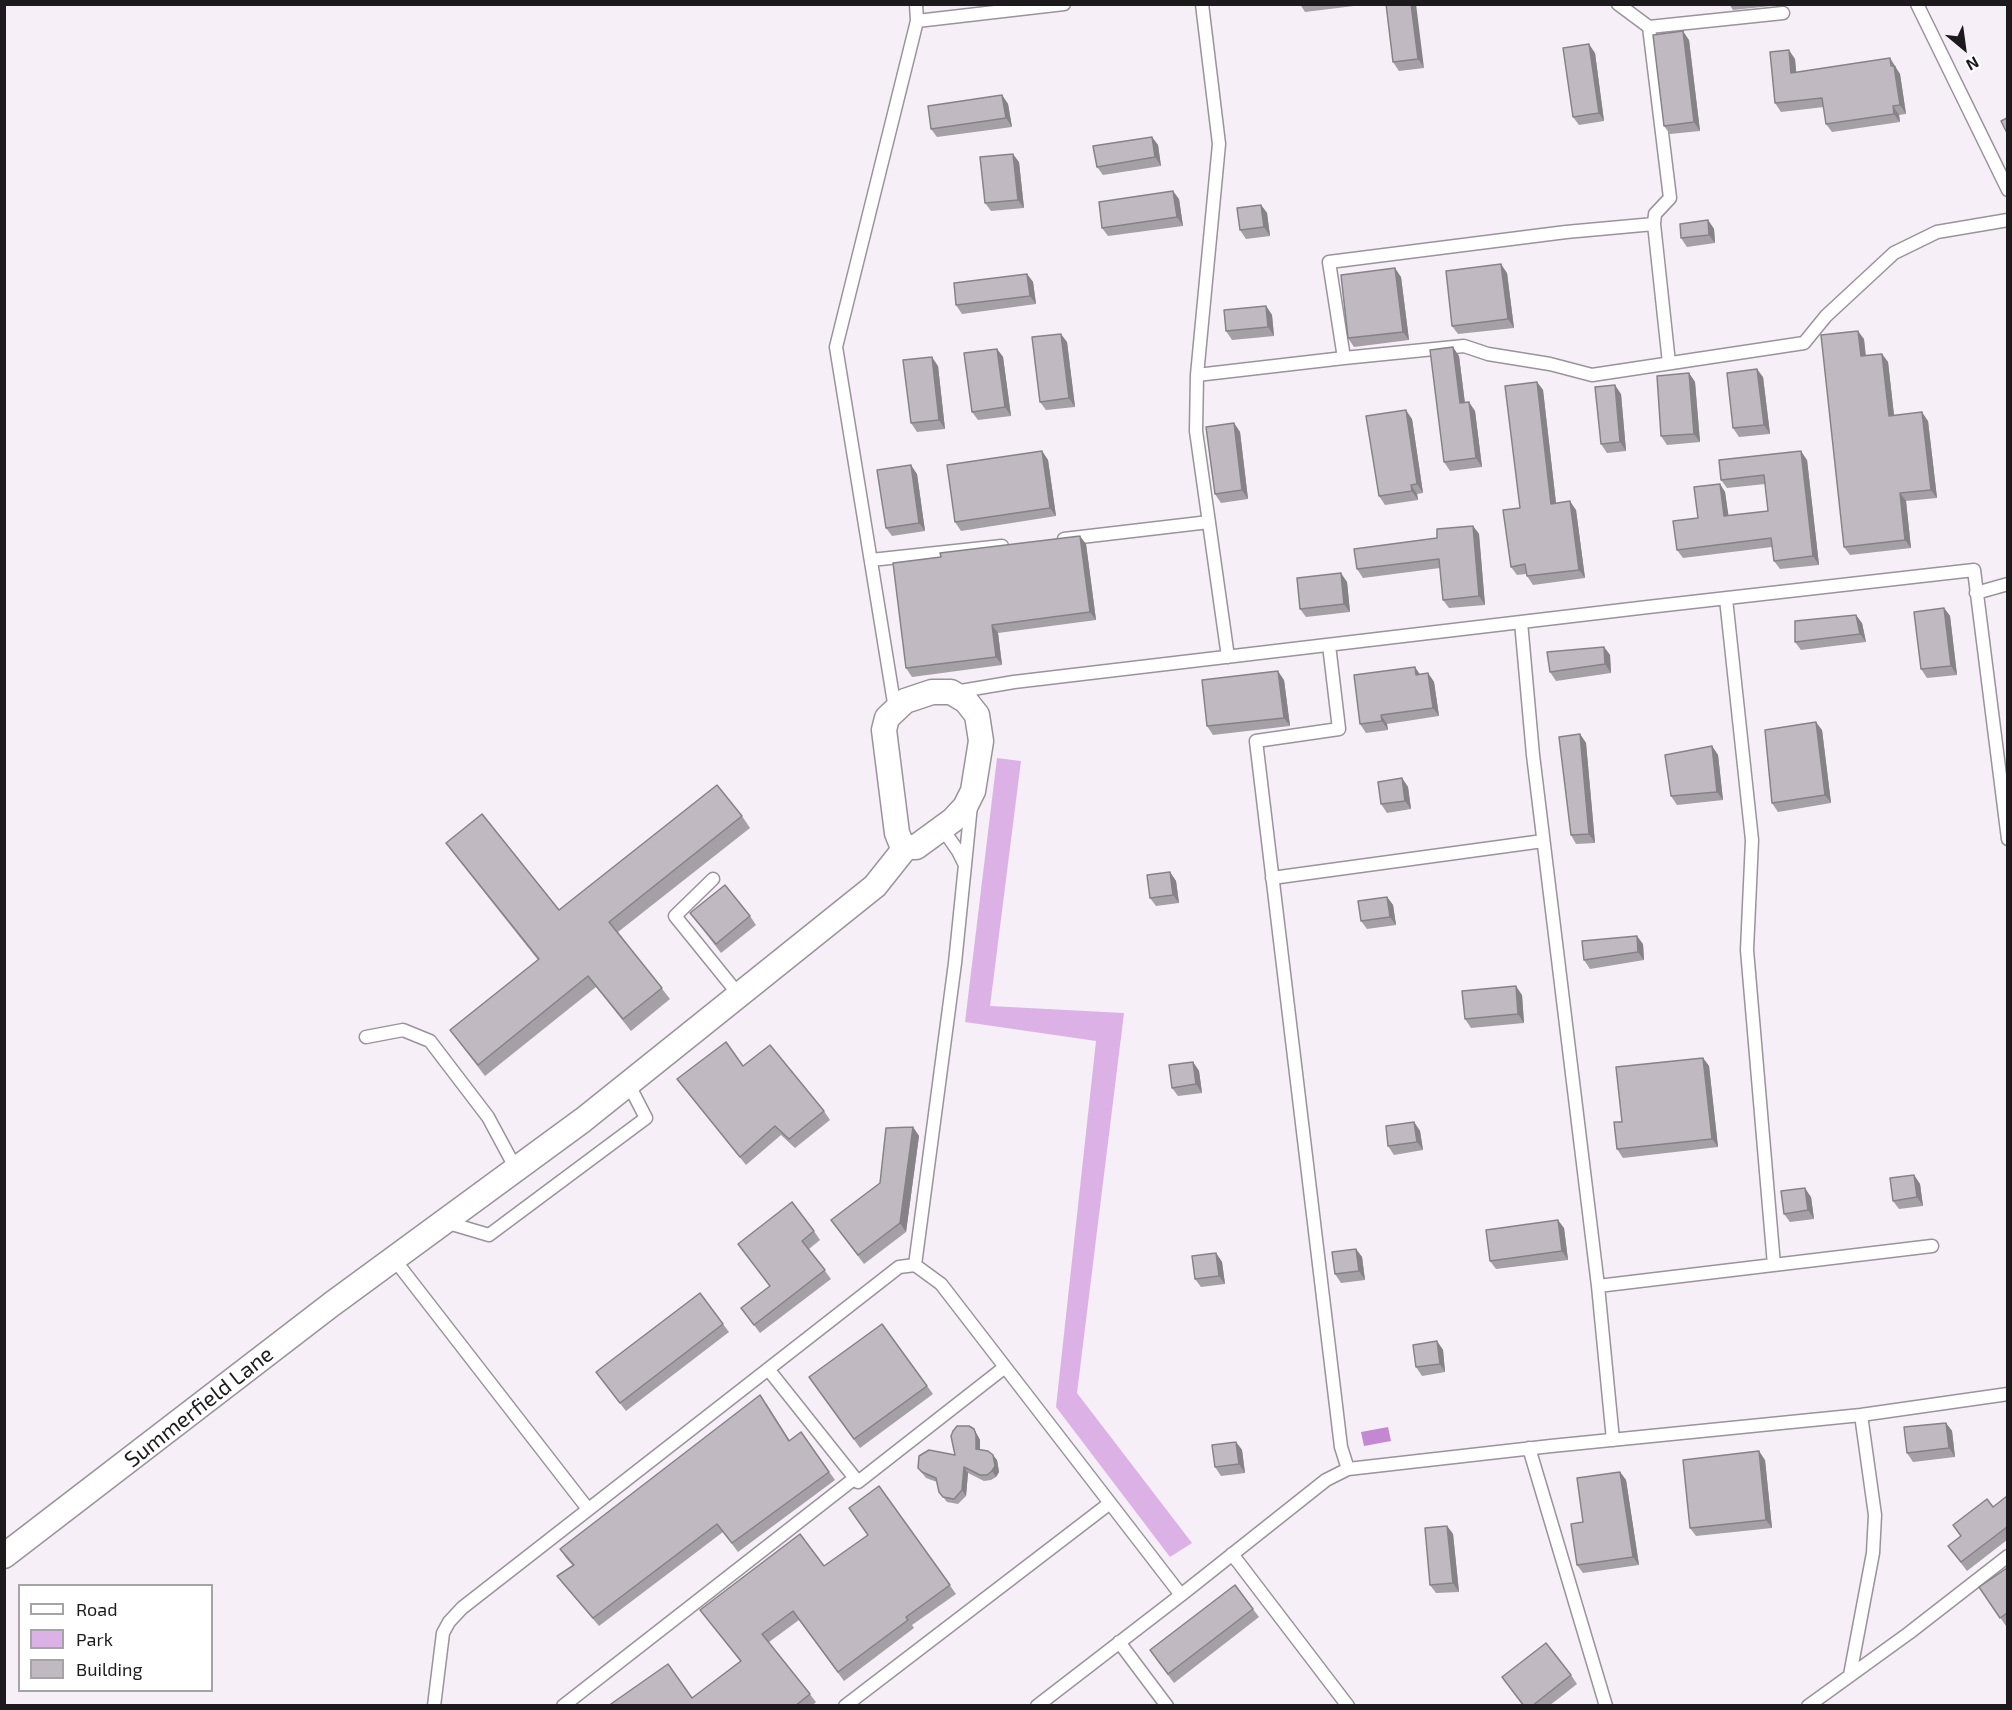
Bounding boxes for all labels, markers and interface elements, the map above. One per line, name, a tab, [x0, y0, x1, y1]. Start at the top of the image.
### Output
north arrow	[1934, 18, 1994, 78]
text: N	[1963, 53, 1983, 75]
street label: Summerfield Lane	[119, 1341, 279, 1473]
legend	[18, 1584, 213, 1692]
text: Road	[76, 1598, 117, 1620]
text: Park	[76, 1628, 113, 1650]
text: Building	[76, 1658, 143, 1680]

